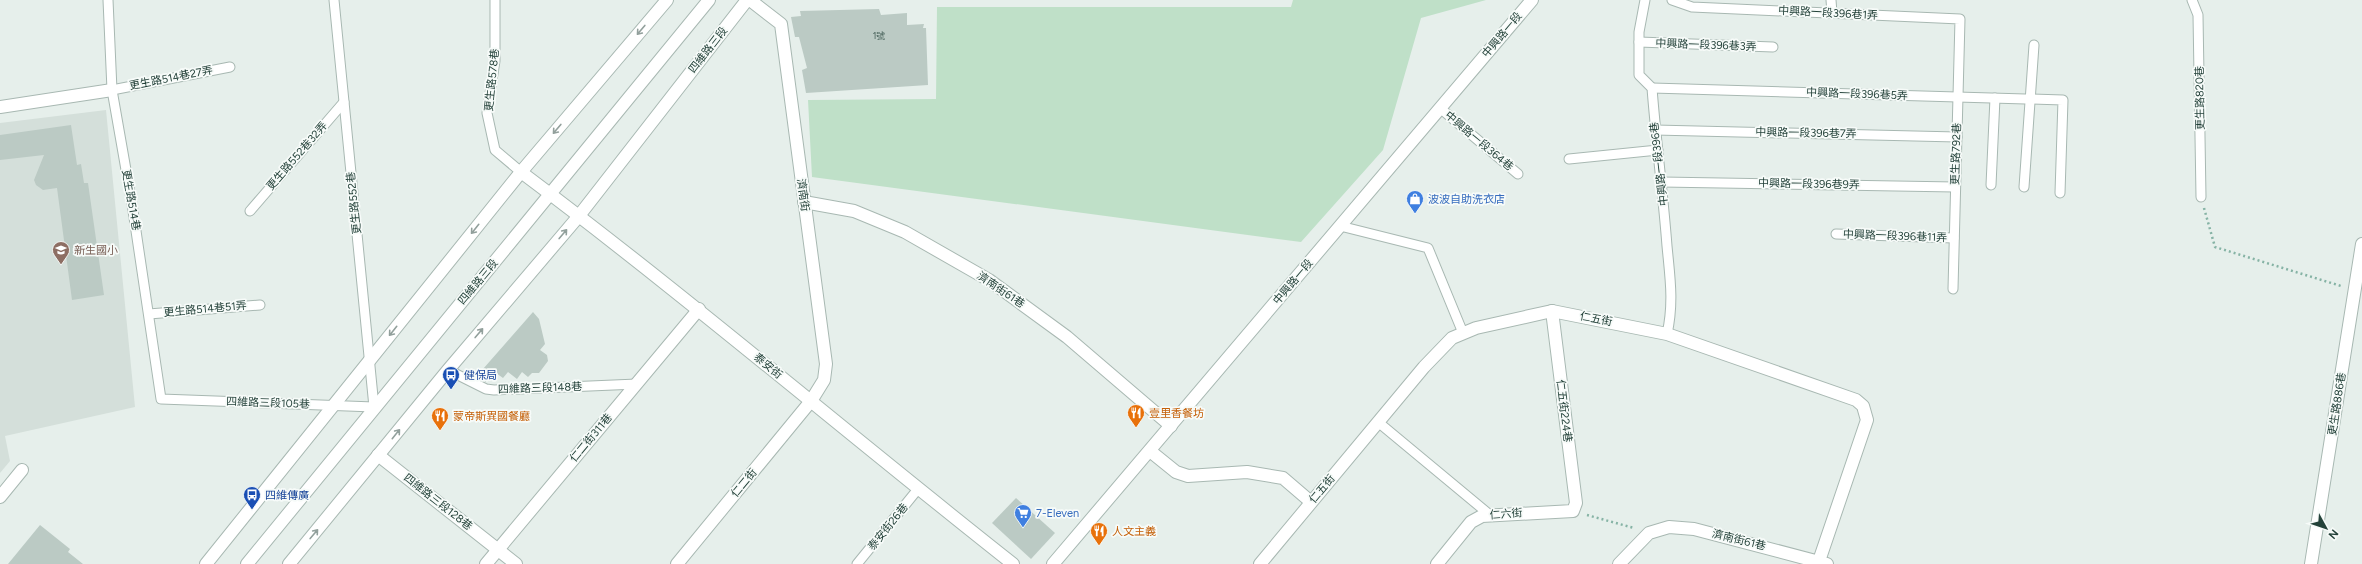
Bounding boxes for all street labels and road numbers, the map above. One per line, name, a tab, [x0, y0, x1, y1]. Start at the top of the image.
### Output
street label: 中興路一段396巷1弄	[1778, 4, 1878, 22]
street label: 中興路一段	[1479, 10, 1525, 60]
street label: 四維路三段	[686, 24, 730, 76]
street label: 中興路一段396巷3弄	[1655, 37, 1757, 53]
street label: 更生路578巷	[482, 48, 502, 112]
street label: 更生路514巷27弄	[128, 64, 214, 92]
street label: 更生路820巷	[2193, 66, 2207, 130]
street label: 中興路一段396巷5弄	[1806, 86, 1908, 102]
street label: 中興路一段364巷	[1442, 109, 1516, 173]
street label: 更生路552巷32弄	[264, 119, 330, 193]
street label: 中興路一段396巷	[1647, 121, 1671, 207]
street label: 更生路792巷	[1948, 123, 1964, 185]
street label: 中興路一段396巷7弄	[1755, 126, 1857, 140]
street label: 更生路514巷	[119, 168, 143, 232]
street label: 更生路552巷	[344, 171, 364, 235]
street label: 中興路一段396巷9弄	[1758, 177, 1860, 191]
street label: 濟南街	[794, 178, 812, 212]
street label: 中興路一段396巷11弄	[1843, 228, 1947, 244]
street label: 四維路三段	[455, 257, 501, 307]
street label: 中興路一段	[1270, 257, 1316, 307]
street label: 濟南街61巷	[975, 269, 1027, 311]
street label: 更生路514巷51弄	[163, 299, 247, 319]
street label: 仁五街	[1579, 309, 1613, 329]
street label: 泰安街	[751, 351, 785, 381]
street label: 更生路886巷	[2326, 372, 2348, 436]
street label: 仁五街224巷	[1554, 379, 1574, 443]
street label: 四維路三段148巷	[498, 380, 582, 396]
street label: 四維路三段105巷	[226, 395, 310, 411]
street label: 仁二街311巷	[567, 411, 615, 465]
street label: 仁二街	[728, 466, 760, 500]
street label: 四維路三段128巷	[401, 471, 475, 533]
street label: 仁五街	[1306, 472, 1338, 506]
street label: 泰安街26巷	[865, 501, 911, 553]
street label: 仁六街	[1489, 506, 1523, 522]
street label: 濟南街61巷	[1711, 527, 1767, 553]

